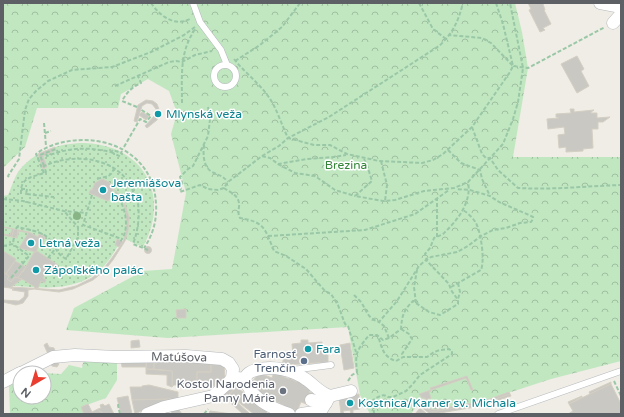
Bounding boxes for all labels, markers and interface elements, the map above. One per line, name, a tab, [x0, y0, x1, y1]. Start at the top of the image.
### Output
place label: Mlynská veža	[166, 107, 242, 121]
marker: Mlynská veža	[153, 109, 163, 119]
park label: Brezina	[325, 158, 367, 172]
place label: Jeremiášova bašta	[111, 176, 181, 204]
marker: Jeremiášova bašta	[98, 185, 108, 195]
place label: Letná veža	[39, 236, 100, 250]
marker: Letná veža	[26, 238, 36, 248]
place label: Zápoľského palác	[44, 263, 143, 277]
marker: Zápoľského palác	[31, 265, 41, 275]
place label: Fara	[316, 342, 340, 356]
marker: Fara	[303, 344, 313, 354]
place label: Farnosť Trenčín	[253, 347, 296, 375]
street label: Matúšova	[151, 350, 207, 364]
marker: Farnosť Trenčín	[299, 356, 309, 366]
north arrow	[12, 365, 52, 405]
place label: Kostol Narodenia Panny Márie	[177, 377, 275, 405]
text: N	[19, 385, 34, 400]
marker: Kostol Narodenia Panny Márie	[278, 386, 288, 396]
place label: Kostnica/Karner sv. Michala	[358, 396, 516, 410]
marker: Kostnica/Karner sv. Michala	[345, 398, 355, 408]

